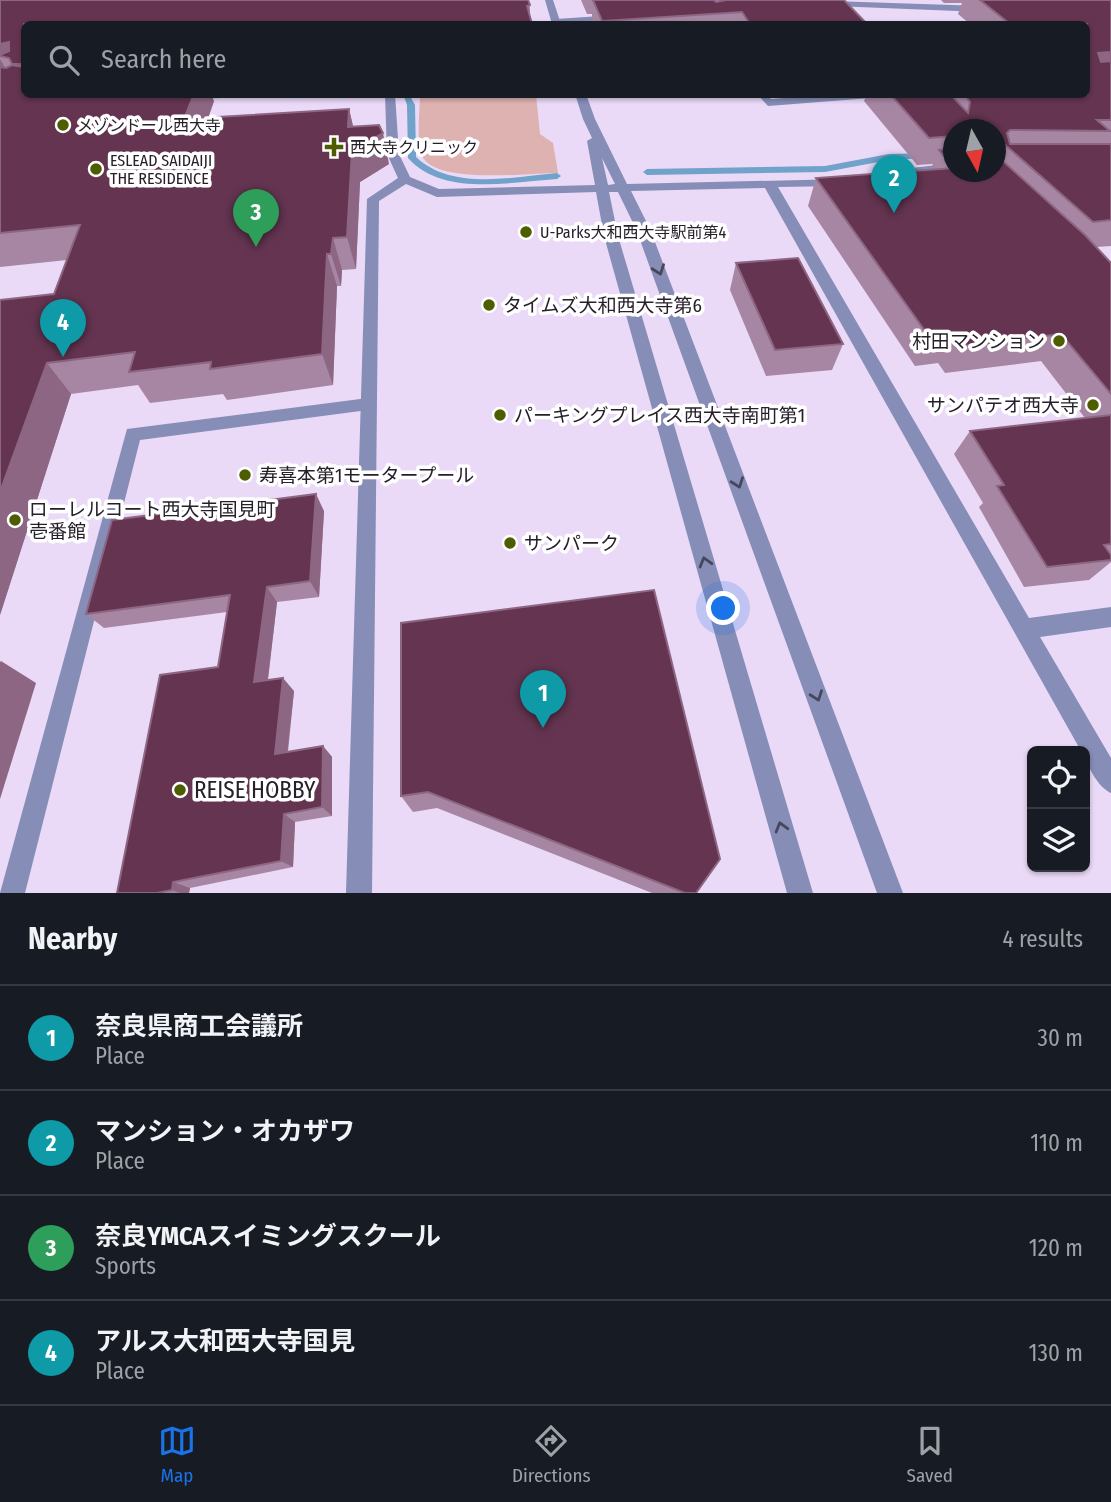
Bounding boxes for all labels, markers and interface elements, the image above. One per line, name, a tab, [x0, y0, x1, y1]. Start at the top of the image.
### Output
search box	[21, 21, 1090, 98]
icon: search	[45, 41, 83, 79]
text: Search here	[101, 44, 226, 75]
place label: メゾンドール西大寺	[77, 116, 221, 135]
marker: メゾンドール西大寺	[55, 117, 71, 133]
north arrow	[943, 119, 1006, 182]
marker: 西大寺クリニック	[324, 137, 344, 157]
place label: 西大寺クリニック	[350, 138, 478, 157]
place label: ESLEAD SAIDAIJI THE RESIDENCE	[110, 151, 212, 188]
pin: 2	[871, 155, 917, 213]
marker: ESLEAD SAIDAIJI THE RESIDENCE	[88, 161, 104, 177]
pin: 3	[233, 189, 279, 247]
place label: U-Parks大和西大寺駅前第4	[540, 223, 726, 242]
marker: U-Parks大和西大寺駅前第4	[518, 224, 534, 240]
one-way arrow	[650, 263, 664, 275]
place label: タイムズ大和西大寺第6	[503, 294, 702, 317]
marker: タイムズ大和西大寺第6	[481, 297, 497, 313]
pin: 4	[40, 299, 86, 357]
place label: 村田マンション	[912, 330, 1045, 353]
marker: 村田マンション	[1051, 333, 1067, 349]
place label: サンパテオ西大寺	[927, 394, 1079, 417]
marker: サンパテオ西大寺	[1085, 397, 1101, 413]
place label: パーキングプレイス西大寺南町第1	[514, 404, 805, 427]
marker: パーキングプレイス西大寺南町第1	[492, 407, 508, 423]
place label: 寿喜本第1モータープール	[259, 464, 474, 487]
marker: 寿喜本第1モータープール	[237, 467, 253, 483]
one-way arrow	[729, 477, 743, 489]
place label: ローレルコート西大寺国見町 壱番館	[29, 498, 276, 543]
marker: ローレルコート西大寺国見町 壱番館	[7, 512, 23, 528]
place label: サンパーク	[524, 532, 619, 555]
marker: サンパーク	[502, 535, 518, 551]
one-way arrow	[698, 556, 713, 568]
your location	[706, 591, 740, 625]
pin: 1	[520, 670, 566, 728]
one-way arrow	[809, 690, 823, 702]
map controls	[1027, 746, 1090, 872]
button: locate	[1027, 746, 1090, 809]
place label: REISE HOBBY	[194, 776, 316, 804]
marker: REISE HOBBY	[172, 782, 188, 798]
button: layers	[1027, 809, 1090, 872]
one-way arrow	[774, 822, 789, 834]
text: Nearby	[28, 921, 117, 957]
text: 4 results	[1002, 925, 1083, 953]
text: 奈良県商工会議所	[95, 1011, 303, 1042]
text: 1	[46, 1024, 56, 1052]
text: 30 m	[1038, 1024, 1083, 1052]
text: Place	[95, 1042, 145, 1070]
text: マンション・オカザワ	[95, 1116, 355, 1147]
text: 2	[46, 1129, 56, 1157]
text: 110 m	[1030, 1129, 1083, 1157]
text: Place	[95, 1147, 145, 1175]
text: 奈良YMCAスイミングスクール	[95, 1221, 441, 1252]
text: 3	[46, 1234, 56, 1262]
text: 120 m	[1029, 1234, 1083, 1262]
text: Sports	[95, 1252, 156, 1280]
text: アルス大和西大寺国見	[95, 1326, 355, 1357]
text: 4	[45, 1339, 57, 1367]
text: 130 m	[1029, 1339, 1083, 1367]
text: Place	[95, 1357, 145, 1385]
tab: Map	[158, 1422, 196, 1487]
tab: Directions	[512, 1422, 591, 1487]
tab: Saved	[907, 1422, 953, 1487]

